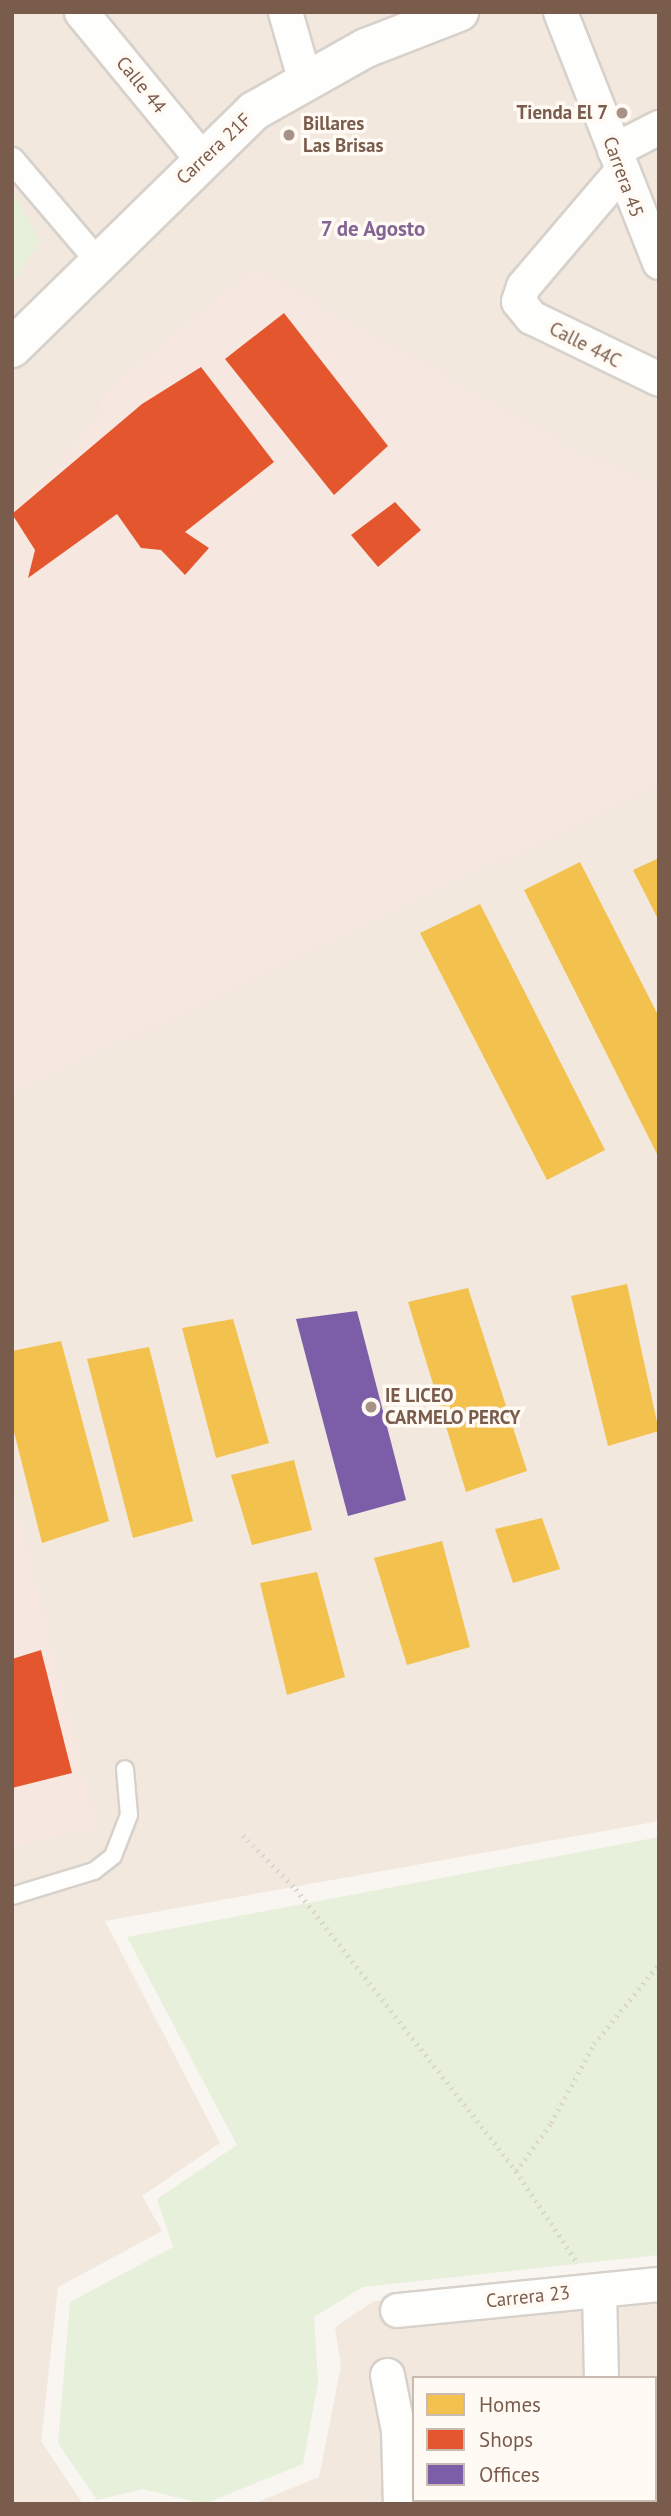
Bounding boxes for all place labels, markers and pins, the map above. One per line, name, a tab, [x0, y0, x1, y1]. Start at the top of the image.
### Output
place label: Tienda El 7	[517, 102, 608, 124]
marker: Tienda El 7	[614, 105, 630, 121]
place label: Billares Las Brisas	[303, 113, 383, 157]
marker: Billares Las Brisas	[281, 127, 297, 143]
place label: IE LICEO CARMELO PERCY	[385, 1385, 521, 1429]
marker: IE LICEO CARMELO PERCY	[363, 1399, 379, 1415]

